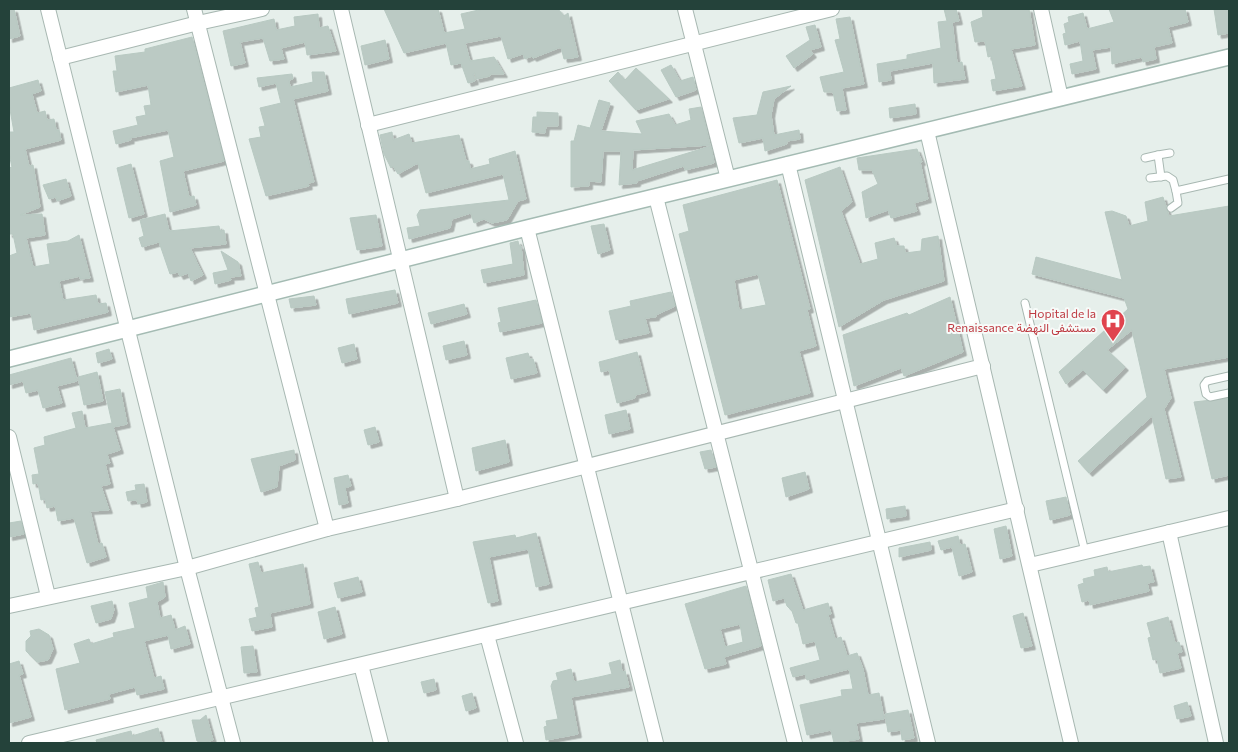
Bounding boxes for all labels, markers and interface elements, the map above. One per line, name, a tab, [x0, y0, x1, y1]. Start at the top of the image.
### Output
place label: Hopital de la Renaissance مستشفى النهضة	[947, 306, 1096, 336]
hospital icon: Hopital de la Renaissance مستشفى النهضة	[1100, 308, 1126, 342]

